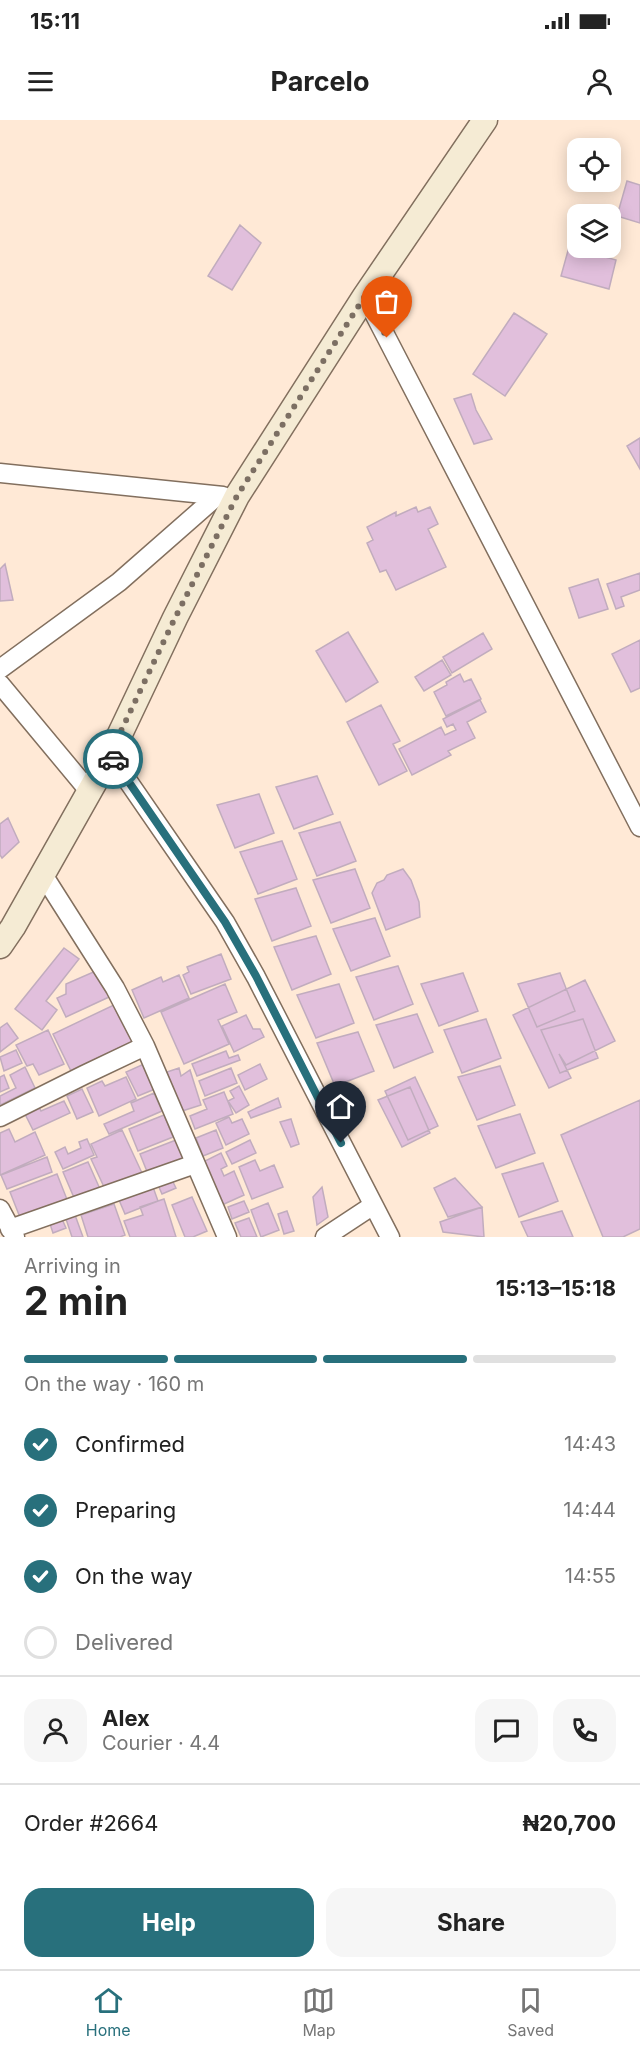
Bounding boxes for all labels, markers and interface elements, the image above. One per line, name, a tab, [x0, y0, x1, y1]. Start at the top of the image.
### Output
text: 15:11	[30, 8, 80, 34]
icon: menu	[24, 65, 57, 98]
text: Parcelo	[270, 65, 370, 98]
icon: person	[583, 65, 616, 98]
map controls	[567, 138, 621, 258]
button: locate	[567, 138, 621, 192]
button: layers	[567, 204, 621, 258]
pin	[361, 276, 412, 338]
icon: bag	[370, 285, 403, 318]
courier	[83, 729, 143, 789]
icon: car	[97, 743, 130, 776]
pin	[315, 1081, 366, 1143]
icon: home	[324, 1090, 357, 1123]
text: Arriving in	[24, 1254, 121, 1278]
text: 15:13–15:18	[496, 1275, 616, 1301]
text: 2 min	[24, 1277, 128, 1324]
text: On the way · 160 m	[24, 1372, 204, 1396]
icon: check	[24, 1428, 57, 1461]
text: Confirmed	[75, 1431, 185, 1457]
text: 14:43	[564, 1432, 616, 1456]
icon: check	[24, 1494, 57, 1527]
text: Preparing	[75, 1497, 176, 1523]
text: 14:44	[563, 1498, 616, 1522]
icon: check	[24, 1560, 57, 1593]
text: On the way	[75, 1563, 193, 1589]
text: 14:55	[565, 1564, 616, 1588]
text: Delivered	[75, 1629, 173, 1655]
button: person	[24, 1699, 87, 1762]
button: chat	[475, 1699, 538, 1762]
button: phone	[553, 1699, 616, 1762]
text: Alex	[102, 1705, 150, 1731]
text: Courier · 4.4	[102, 1731, 220, 1755]
text: Order #2664	[24, 1810, 158, 1836]
text: ₦20,700	[522, 1810, 616, 1836]
button: Help	[24, 1888, 314, 1957]
button: Share	[326, 1888, 616, 1957]
tab: Home	[86, 1984, 131, 2040]
tab: Map	[302, 1984, 336, 2040]
tab: Saved	[507, 1984, 554, 2040]

